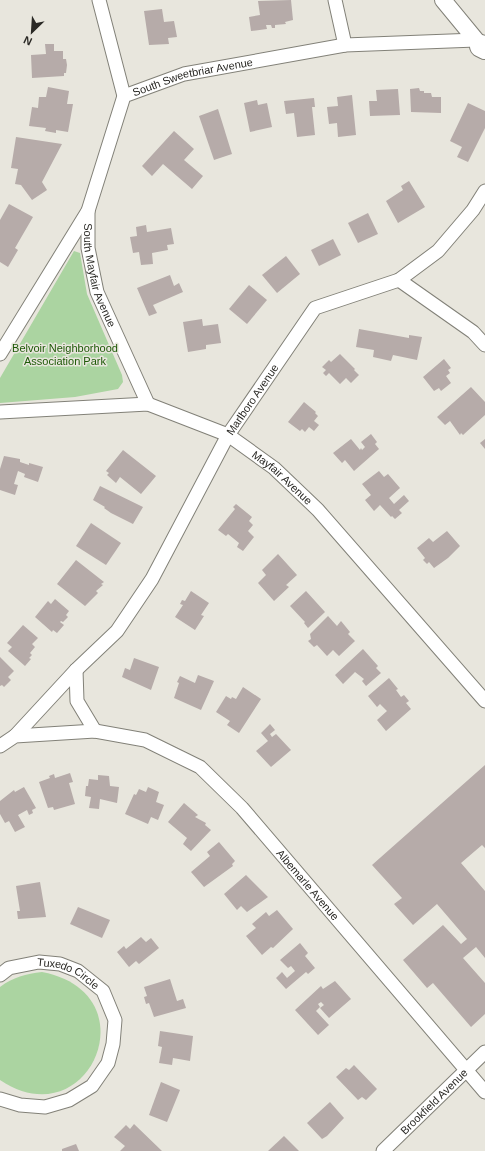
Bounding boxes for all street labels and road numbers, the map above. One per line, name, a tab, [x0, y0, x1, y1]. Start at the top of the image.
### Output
street label: South Sweetbriar Avenue	[131, 56, 254, 98]
street label: South Mayfair Avenue	[82, 223, 118, 329]
street label: Marlboro Avenue	[224, 362, 281, 437]
street label: Mayfair Avenue	[250, 448, 314, 507]
street label: Albemarle Avenue	[274, 847, 341, 923]
street label: Tuxedo Circle	[37, 956, 102, 992]
street label: Brookfield Avenue	[398, 1066, 470, 1137]

